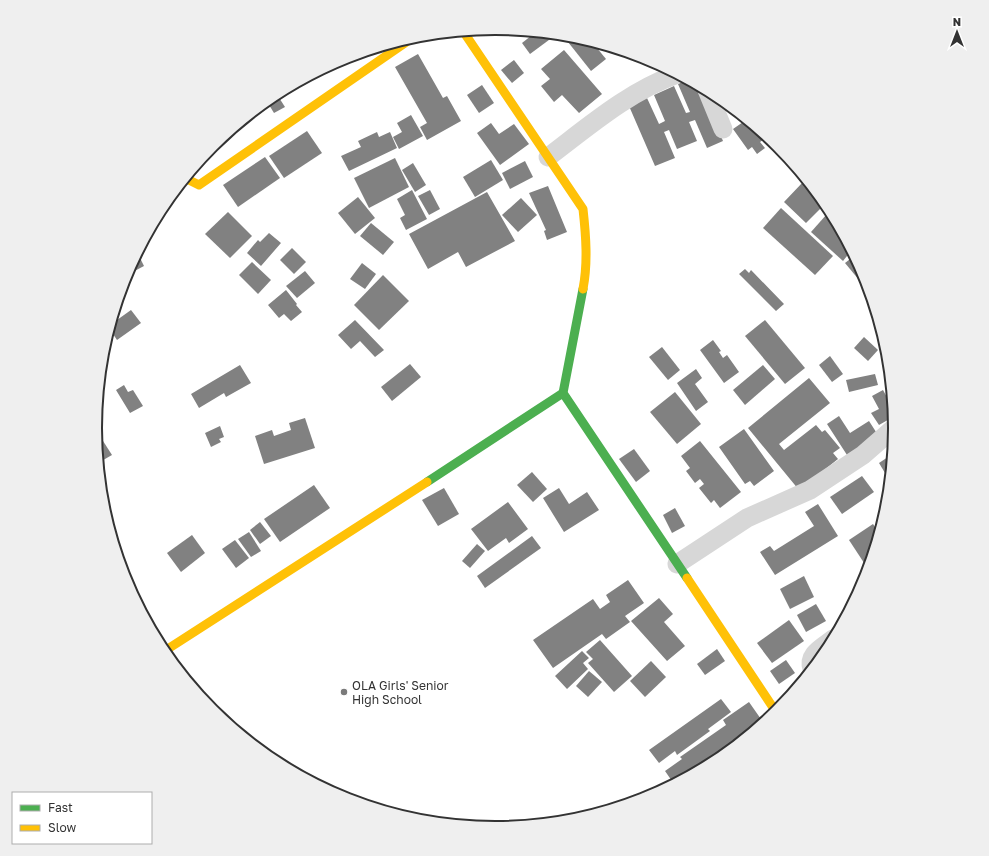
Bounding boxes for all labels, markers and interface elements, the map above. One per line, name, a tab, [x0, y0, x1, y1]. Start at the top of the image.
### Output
north arrow	[937, 12, 977, 52]
text: N	[953, 15, 961, 28]
place label: OLA Girls' Senior High School	[352, 678, 449, 707]
marker: OLA Girls' Senior High School	[339, 687, 349, 697]
legend	[12, 792, 152, 844]
text: Fast	[48, 800, 73, 815]
text: Slow	[48, 820, 76, 835]

